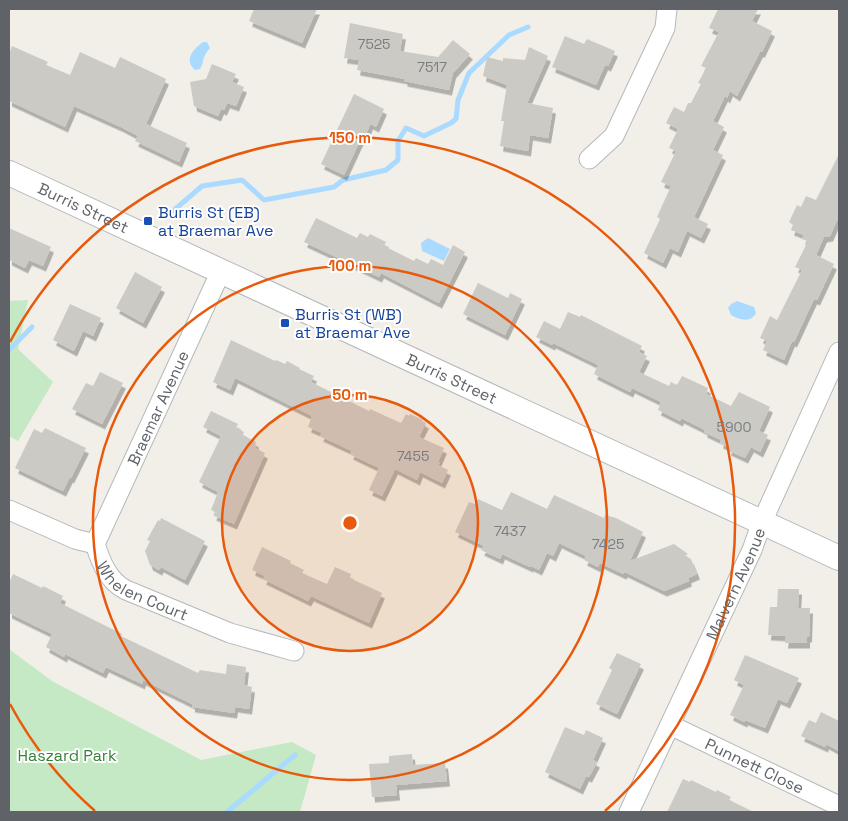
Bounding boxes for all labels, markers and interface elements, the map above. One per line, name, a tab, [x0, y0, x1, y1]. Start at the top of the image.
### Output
house number: 7525	[358, 35, 391, 53]
house number: 7517	[417, 58, 447, 76]
text: 150 m	[329, 128, 371, 147]
street label: Burris Street	[34, 178, 132, 238]
place label: Burris St (EB) at Braemar Ave	[158, 202, 273, 241]
marker: Burris St (EB) at Braemar Ave	[142, 215, 154, 227]
text: 100 m	[329, 256, 371, 275]
place label: Burris St (WB) at Braemar Ave	[295, 304, 410, 343]
marker: Burris St (WB) at Braemar Ave	[279, 317, 291, 329]
street label: Braemar Avenue	[123, 347, 194, 469]
street label: Burris Street	[403, 349, 500, 409]
text: 50 m	[332, 385, 368, 404]
house number: 5900	[717, 418, 751, 436]
house number: 7455	[397, 447, 429, 465]
centre of rings	[341, 514, 359, 532]
house number: 7437	[494, 522, 526, 540]
street label: Malvern Avenue	[701, 525, 770, 643]
house number: 7425	[592, 535, 624, 553]
street label: Whelen Court	[92, 557, 191, 626]
street label: Punnett Close	[702, 733, 807, 799]
park label: Haszard Park	[18, 745, 117, 766]

